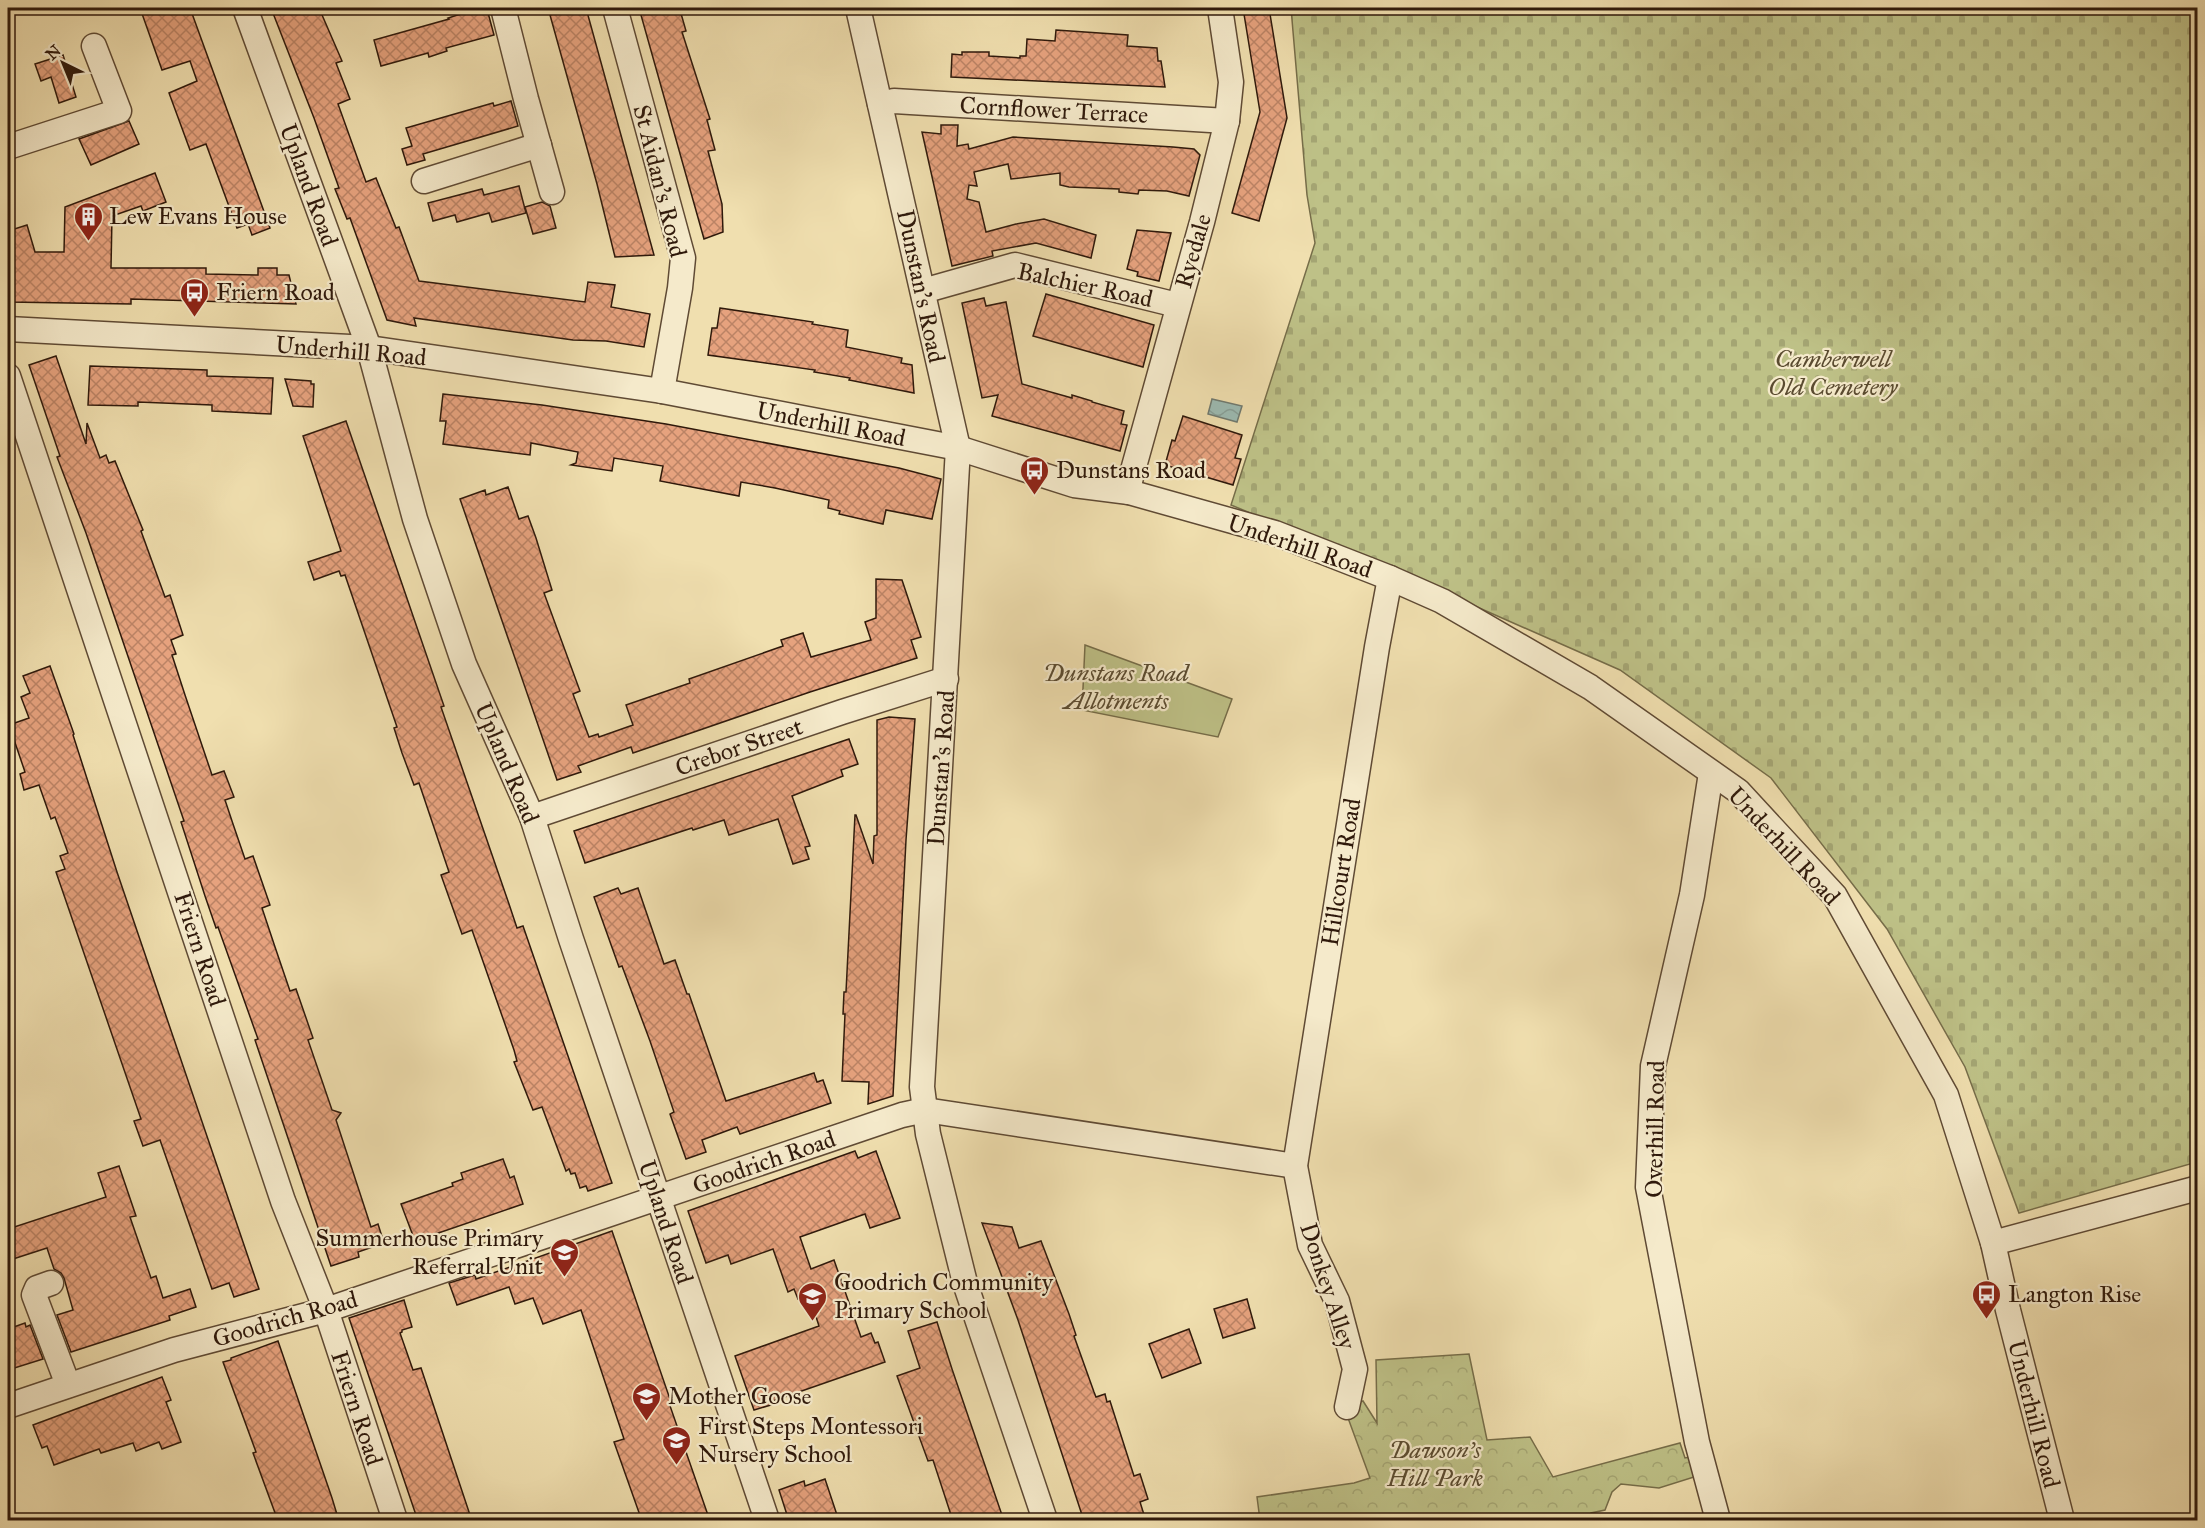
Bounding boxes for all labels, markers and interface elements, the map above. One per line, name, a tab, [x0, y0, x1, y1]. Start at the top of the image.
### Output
north arrow	[33, 33, 93, 93]
text: N	[42, 41, 65, 64]
street label: Cornflower Terrace	[959, 90, 1149, 130]
street label: St Aidan's Road	[627, 102, 693, 260]
street label: Upland Road	[273, 120, 345, 250]
building icon: Lew Evans House	[72, 200, 104, 242]
place label: Lew Evans House	[109, 201, 287, 231]
street label: Dunstan's Road	[890, 207, 952, 365]
street label: Ryedale	[1168, 210, 1218, 292]
street label: Balchier Road	[1015, 256, 1155, 314]
bus stop icon: Friern Road	[179, 276, 211, 318]
place label: Friern Road	[216, 277, 335, 307]
street label: Underhill Road	[274, 329, 428, 373]
park label: Camberwell Old Cemetery	[1768, 344, 1899, 402]
street label: Underhill Road	[754, 395, 908, 453]
bus stop icon: Dunstans Road	[1019, 454, 1051, 496]
place label: Dunstans Road	[1056, 455, 1206, 485]
street label: Underhill Road	[1224, 507, 1376, 585]
park label: Dunstans Road Allotments	[1043, 658, 1190, 716]
street label: Dunstan's Road	[921, 689, 961, 847]
street label: Upland Road	[468, 698, 546, 828]
street label: Crebor Street	[671, 711, 807, 783]
street label: Underhill Road	[1721, 780, 1847, 912]
street label: Hillcourt Road	[1315, 796, 1367, 948]
street label: Friern Road	[167, 888, 233, 1010]
street label: Overhill Road	[1639, 1060, 1671, 1198]
street label: Goodrich Road	[688, 1123, 840, 1201]
street label: Upland Road	[632, 1156, 700, 1288]
street label: Donkey Alley	[1293, 1219, 1363, 1354]
place label: Summerhouse Primary Referral Unit	[315, 1223, 544, 1281]
school or university icon: Summerhouse Primary Referral Unit	[548, 1236, 580, 1278]
place label: Goodrich Community Primary School	[834, 1267, 1054, 1325]
bus stop icon: Langton Rise	[1971, 1278, 2003, 1320]
place label: Langton Rise	[2008, 1279, 2141, 1309]
school or university icon: Goodrich Community Primary School	[797, 1280, 829, 1322]
street label: Goodrich Road	[209, 1284, 361, 1354]
street label: Underhill Road	[2001, 1337, 2067, 1491]
street label: Friern Road	[324, 1347, 390, 1469]
school or university icon: Mother Goose	[631, 1380, 663, 1422]
place label: Mother Goose	[668, 1381, 812, 1411]
place label: First Steps Montessori Nursery School	[698, 1411, 924, 1469]
school or university icon: First Steps Montessori Nursery School	[661, 1424, 693, 1466]
park label: Dawson's Hill Park	[1386, 1435, 1483, 1493]

